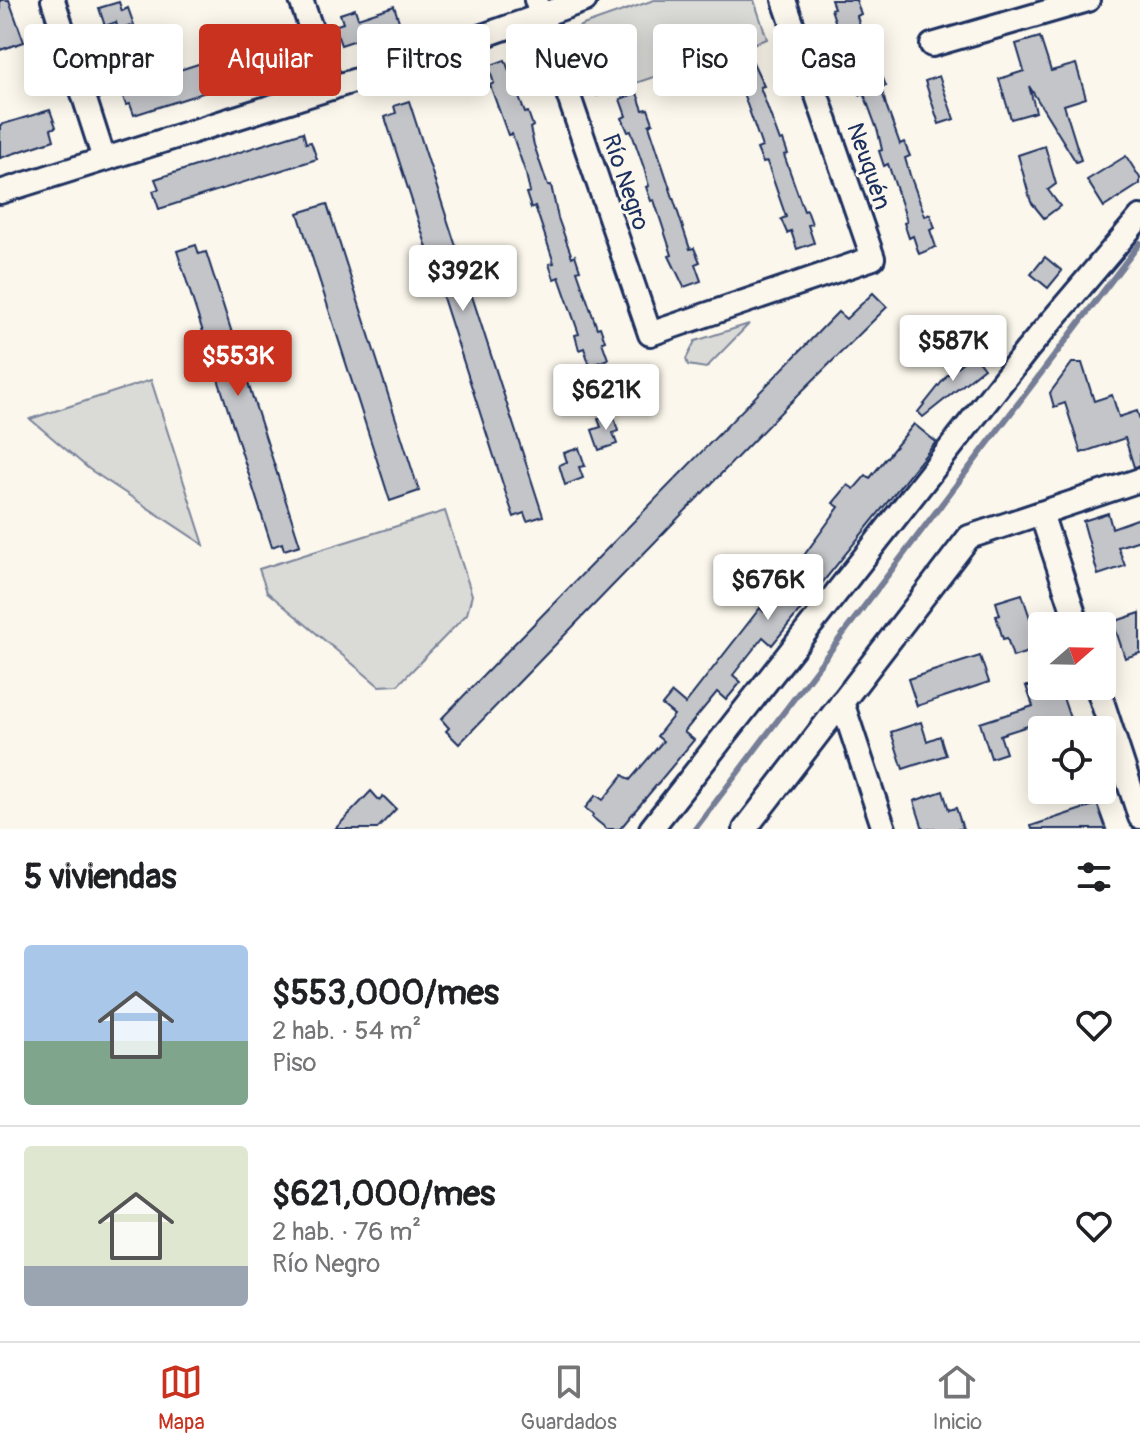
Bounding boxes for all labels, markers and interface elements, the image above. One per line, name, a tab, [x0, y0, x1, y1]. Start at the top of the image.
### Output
chip: Comprar	[24, 24, 183, 96]
chip: Alquilar	[199, 24, 341, 96]
chip: Filtros	[357, 24, 490, 96]
chip: Nuevo	[506, 24, 637, 96]
chip: Piso	[653, 24, 757, 96]
chip: Casa	[773, 24, 884, 96]
street label: Neuquén	[840, 119, 897, 213]
street label: Río Negro	[596, 130, 656, 234]
pin: $392K	[407, 245, 519, 313]
text: $392K	[427, 255, 499, 287]
pin: $587K	[897, 315, 1009, 383]
text: $587K	[918, 325, 988, 357]
pin: $553K	[182, 330, 294, 398]
text: $553K	[202, 340, 274, 372]
pin: $621K	[550, 364, 662, 432]
text: $621K	[571, 374, 641, 406]
pin: $676K	[712, 554, 824, 622]
text: $676K	[731, 564, 805, 596]
north arrow	[1028, 612, 1116, 700]
map controls	[1028, 612, 1116, 804]
button: locate	[1028, 716, 1116, 804]
icon: filters	[1072, 855, 1116, 899]
text: 5 viviendas	[24, 856, 177, 899]
text: $553,000/mes	[272, 972, 499, 1015]
icon: home	[88, 977, 184, 1073]
icon: heart	[1072, 1003, 1116, 1047]
text: 2 hab. · 54 m²	[272, 1015, 421, 1047]
text: Piso	[272, 1047, 317, 1079]
text: $621,000/mes	[272, 1173, 495, 1216]
icon: home	[88, 1178, 184, 1274]
icon: heart	[1072, 1204, 1116, 1248]
text: 2 hab. · 76 m²	[272, 1216, 421, 1248]
text: Río Negro	[272, 1248, 380, 1280]
tab: Mapa	[158, 1360, 205, 1436]
tab: Guardados	[520, 1360, 617, 1436]
tab: Inicio	[933, 1360, 982, 1436]

